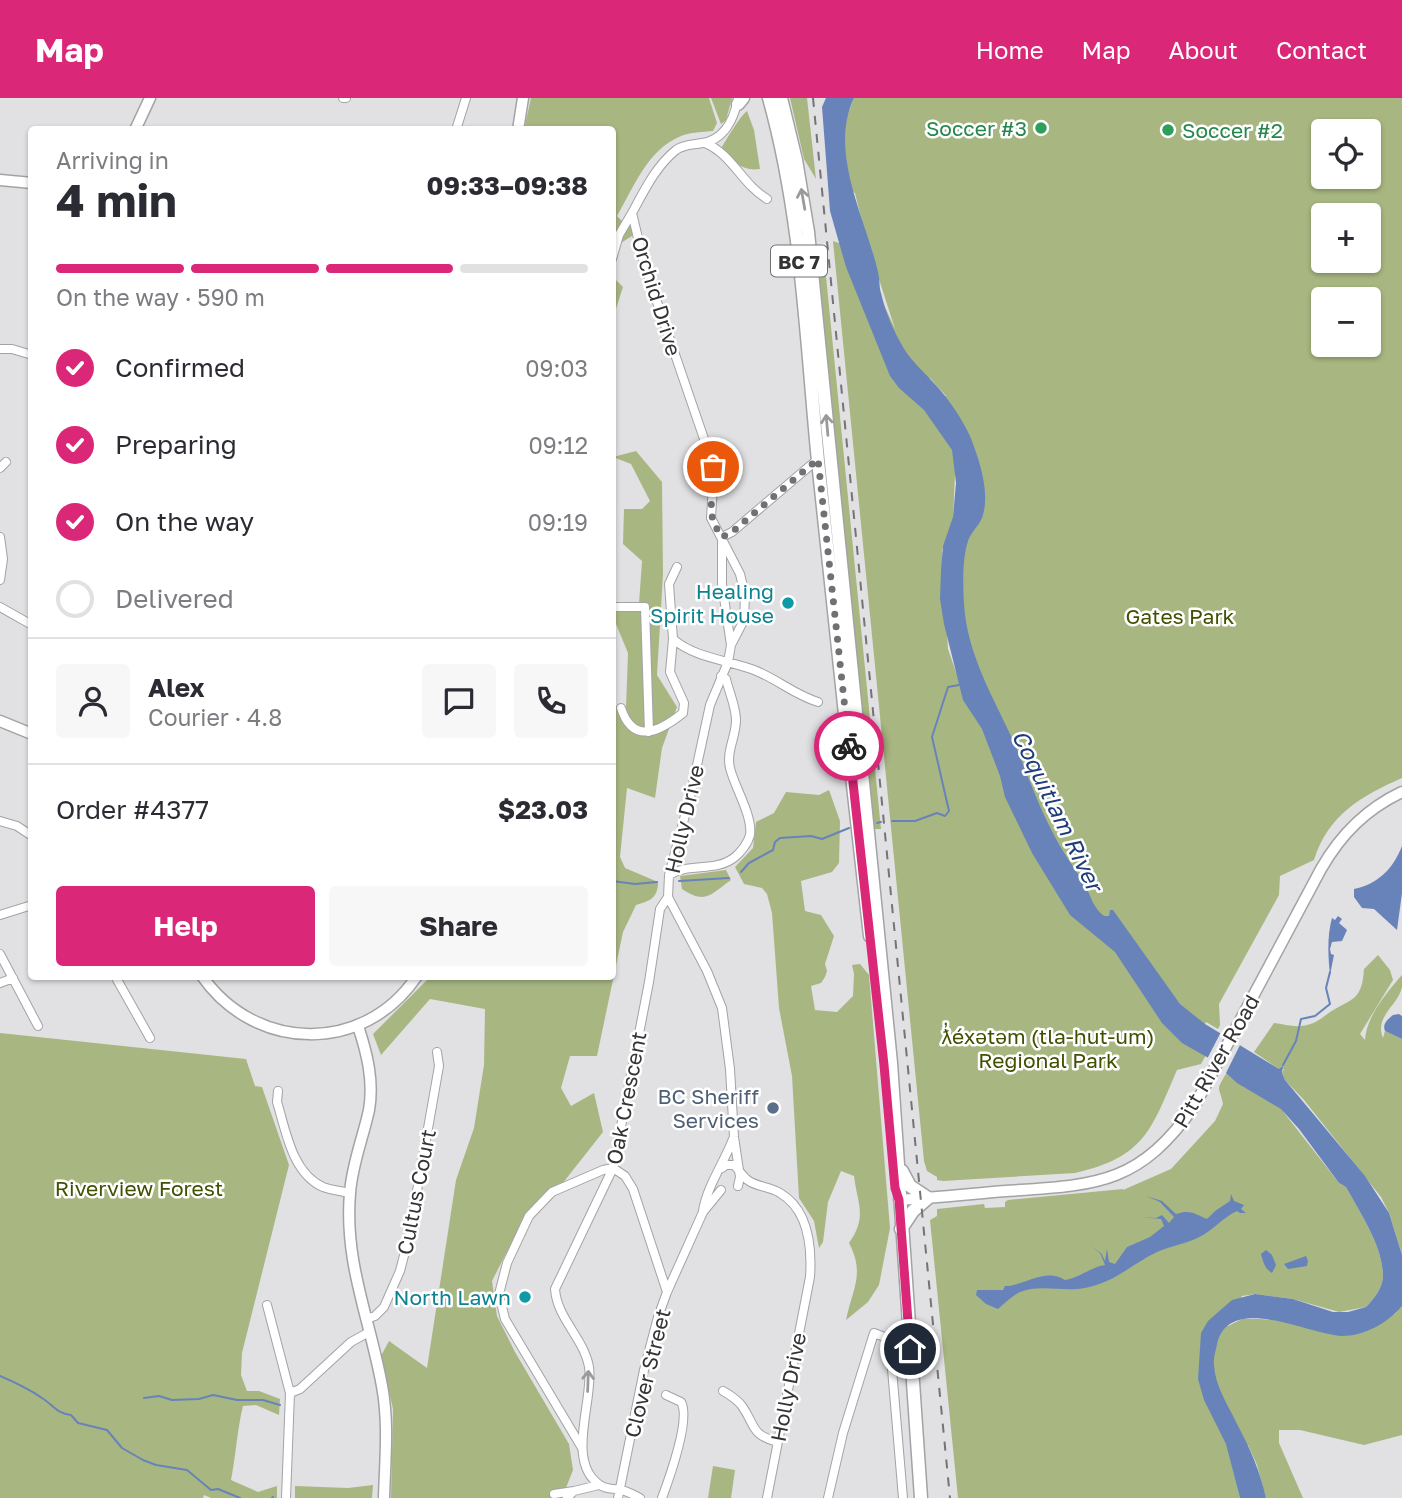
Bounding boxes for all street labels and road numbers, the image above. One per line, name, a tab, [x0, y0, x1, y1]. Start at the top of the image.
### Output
street label: Orchid Drive	[626, 233, 688, 359]
road number: BC 7	[771, 246, 827, 276]
street label: Holly Drive	[659, 762, 709, 876]
street label: Pitt River Road	[1167, 990, 1265, 1132]
street label: Oak Crescent	[600, 1029, 652, 1167]
street label: Cultus Court	[391, 1127, 441, 1257]
street label: Clover Street	[618, 1306, 676, 1440]
street label: Holly Drive	[765, 1330, 811, 1444]

